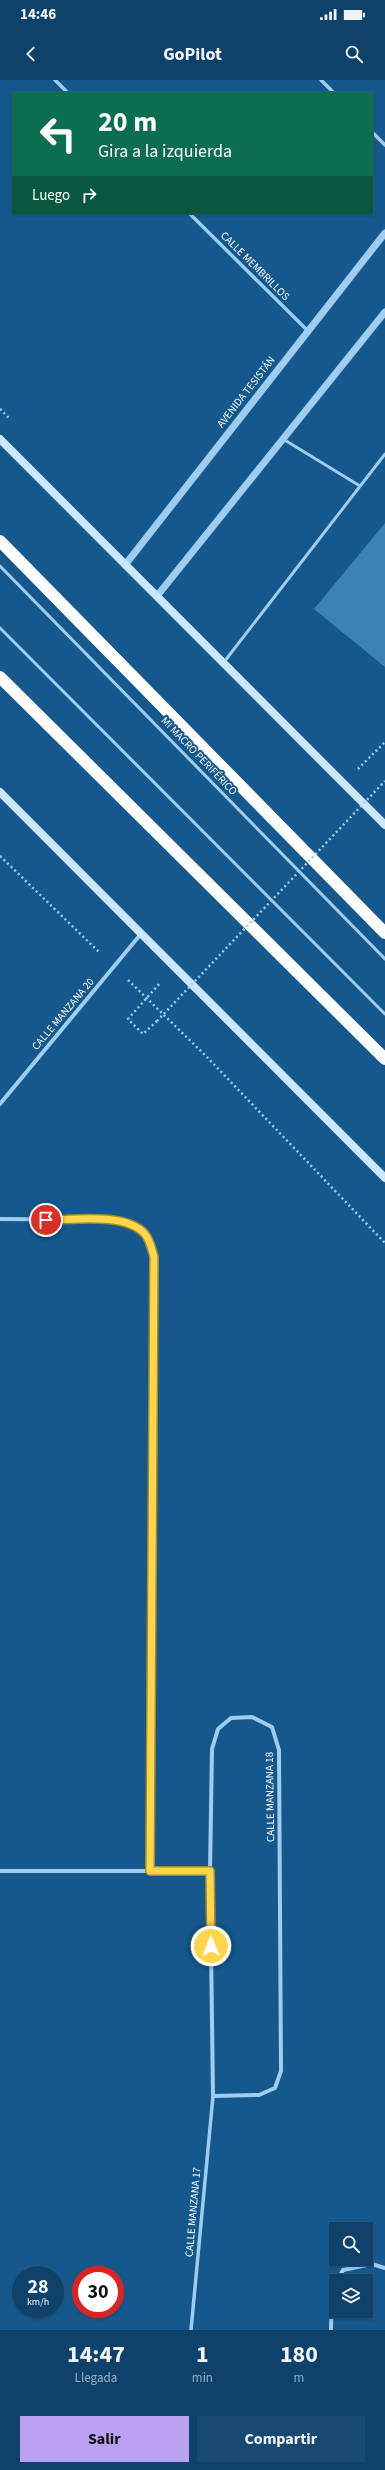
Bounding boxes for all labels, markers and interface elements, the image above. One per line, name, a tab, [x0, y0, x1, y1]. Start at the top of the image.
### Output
text: 14:46	[20, 4, 56, 25]
text: GoPilot	[163, 42, 222, 67]
icon: back	[20, 43, 42, 65]
icon: search	[343, 43, 365, 65]
text: 20 m	[98, 102, 157, 142]
icon: left	[32, 108, 84, 160]
text: Gira a la izquierda	[98, 139, 232, 164]
icon: right	[78, 184, 100, 206]
text: Luego	[32, 185, 70, 206]
street label: CALLE MEMBRILLOS	[217, 228, 293, 304]
street label: AVENIDA TESISTÁN	[213, 353, 279, 431]
street label: MI MACRO PERIFÉRICO	[158, 713, 240, 799]
street label: CALLE MANZANA 20	[28, 975, 98, 1053]
pin	[29, 1203, 63, 1237]
icon: arrive	[35, 1209, 57, 1231]
street label: CALLE MANZANA 18	[262, 1751, 278, 1842]
position arrow	[190, 1925, 232, 1967]
street label: CALLE MANZANA 17	[182, 2166, 204, 2258]
map controls	[329, 2222, 373, 2318]
button: search	[329, 2222, 373, 2266]
speed limit sign: 30	[72, 2266, 124, 2318]
text: 28	[27, 2273, 49, 2301]
button: layers	[329, 2274, 373, 2318]
text: km/h	[27, 2295, 49, 2309]
text: 14:47	[67, 2337, 125, 2372]
text: 1	[196, 2337, 209, 2372]
text: 180	[280, 2337, 318, 2372]
text: Llegada	[75, 2369, 117, 2387]
text: min	[192, 2369, 213, 2387]
text: m	[294, 2369, 304, 2387]
button: Salir	[20, 2416, 189, 2462]
button: Compartir	[197, 2416, 365, 2462]

